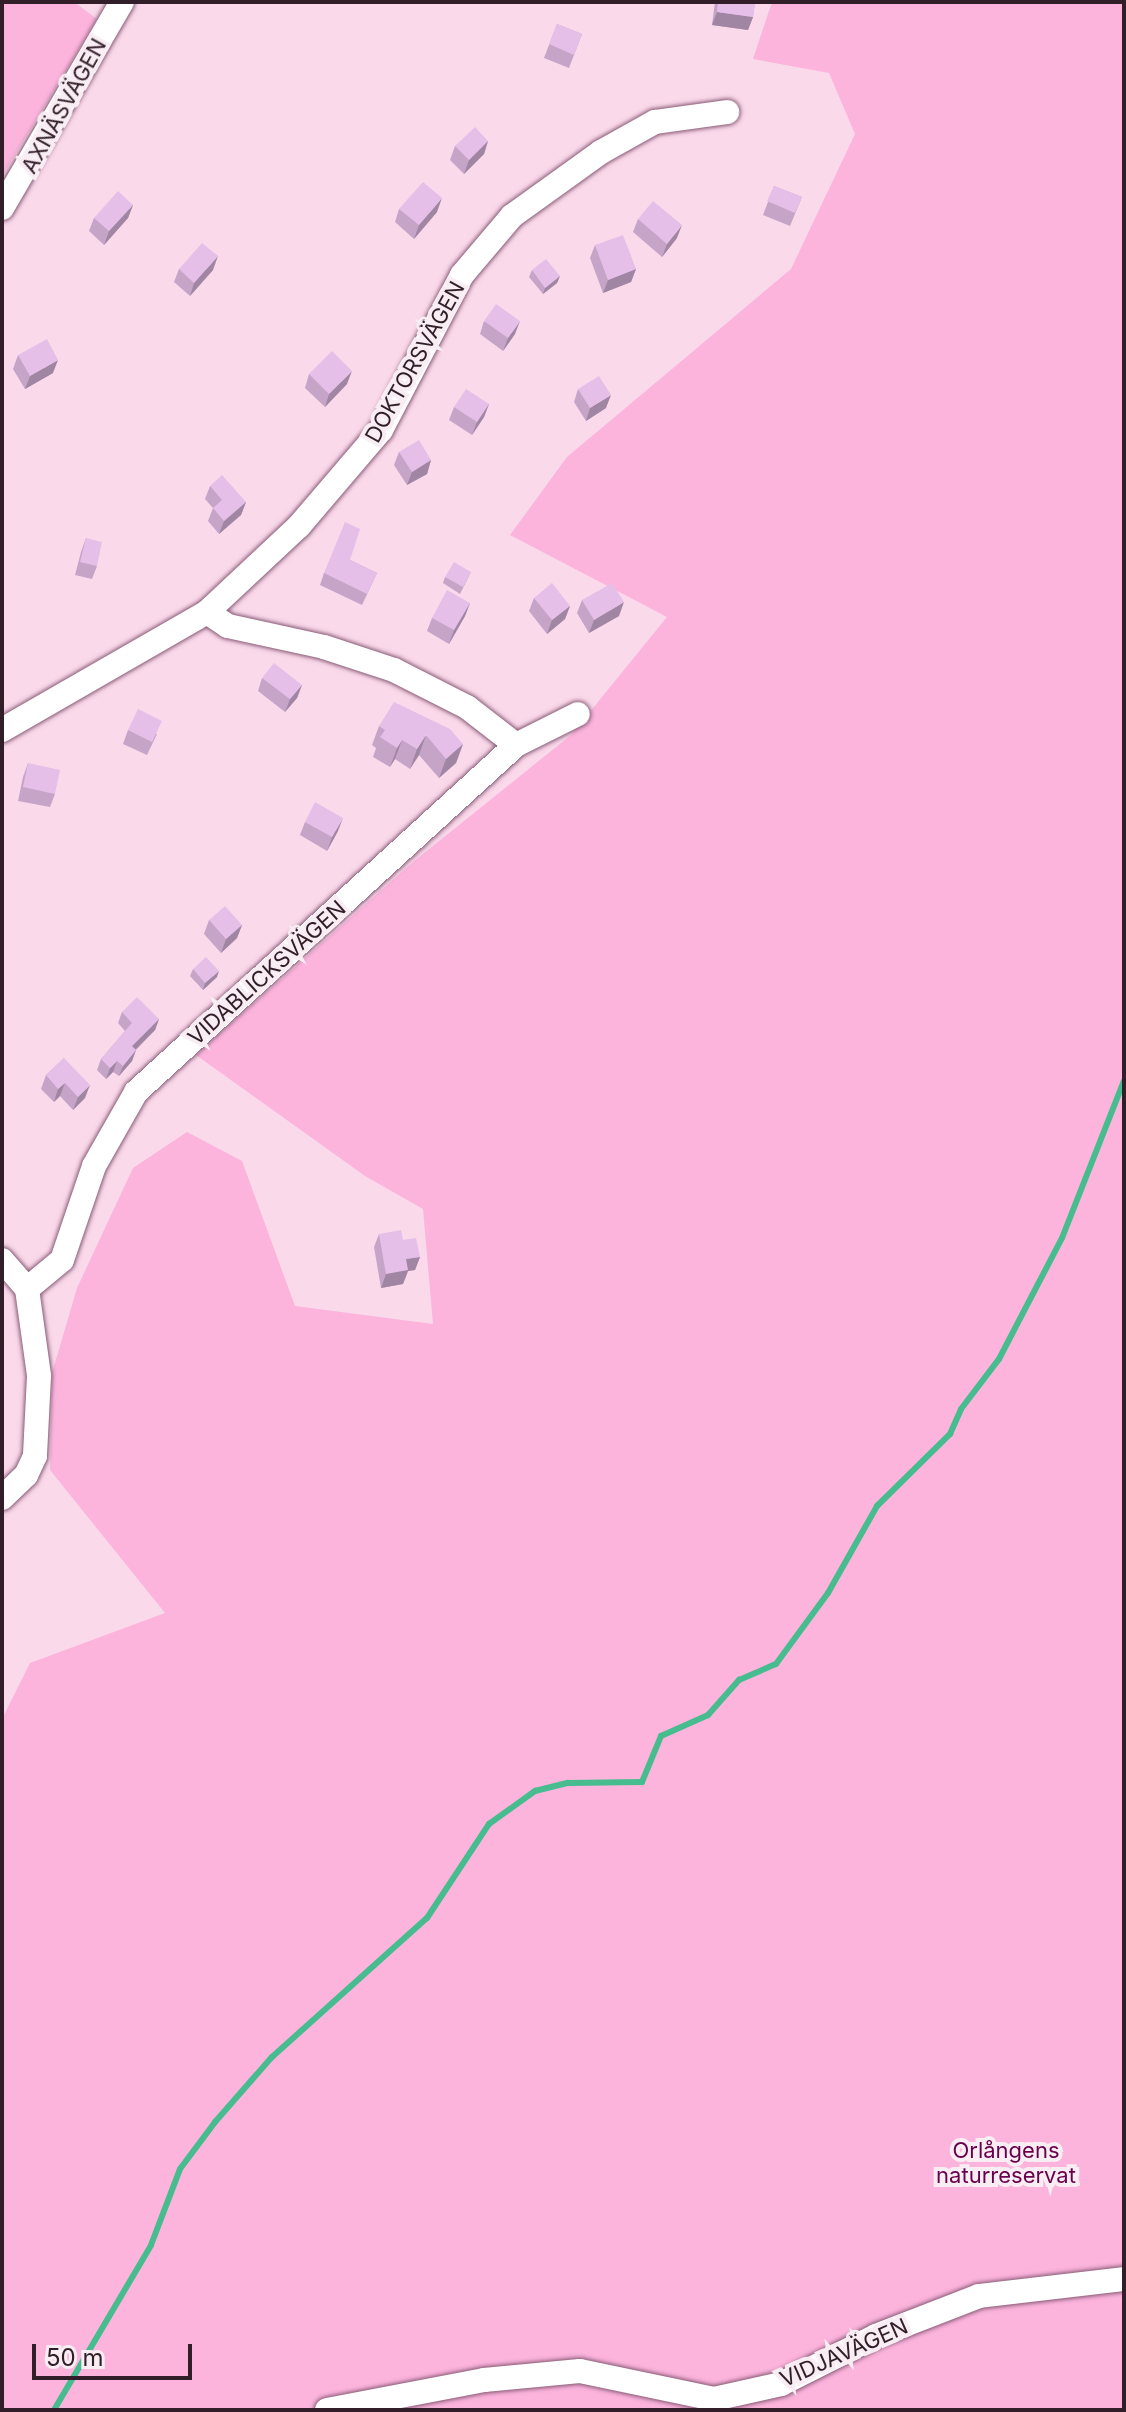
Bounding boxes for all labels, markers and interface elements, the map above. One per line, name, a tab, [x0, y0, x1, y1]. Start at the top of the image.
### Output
street label: AXNÄSVÄGEN	[16, 34, 112, 178]
street label: DOKTORSVÄGEN	[360, 277, 470, 447]
street label: VIDABLICKSVÄGEN	[183, 895, 351, 1051]
park label: Orlångens naturreservat	[936, 2137, 1076, 2188]
street label: VIDJAVÄGEN	[776, 2313, 912, 2393]
scale bar	[36, 2328, 196, 2378]
text: 50 m	[46, 2343, 104, 2372]

